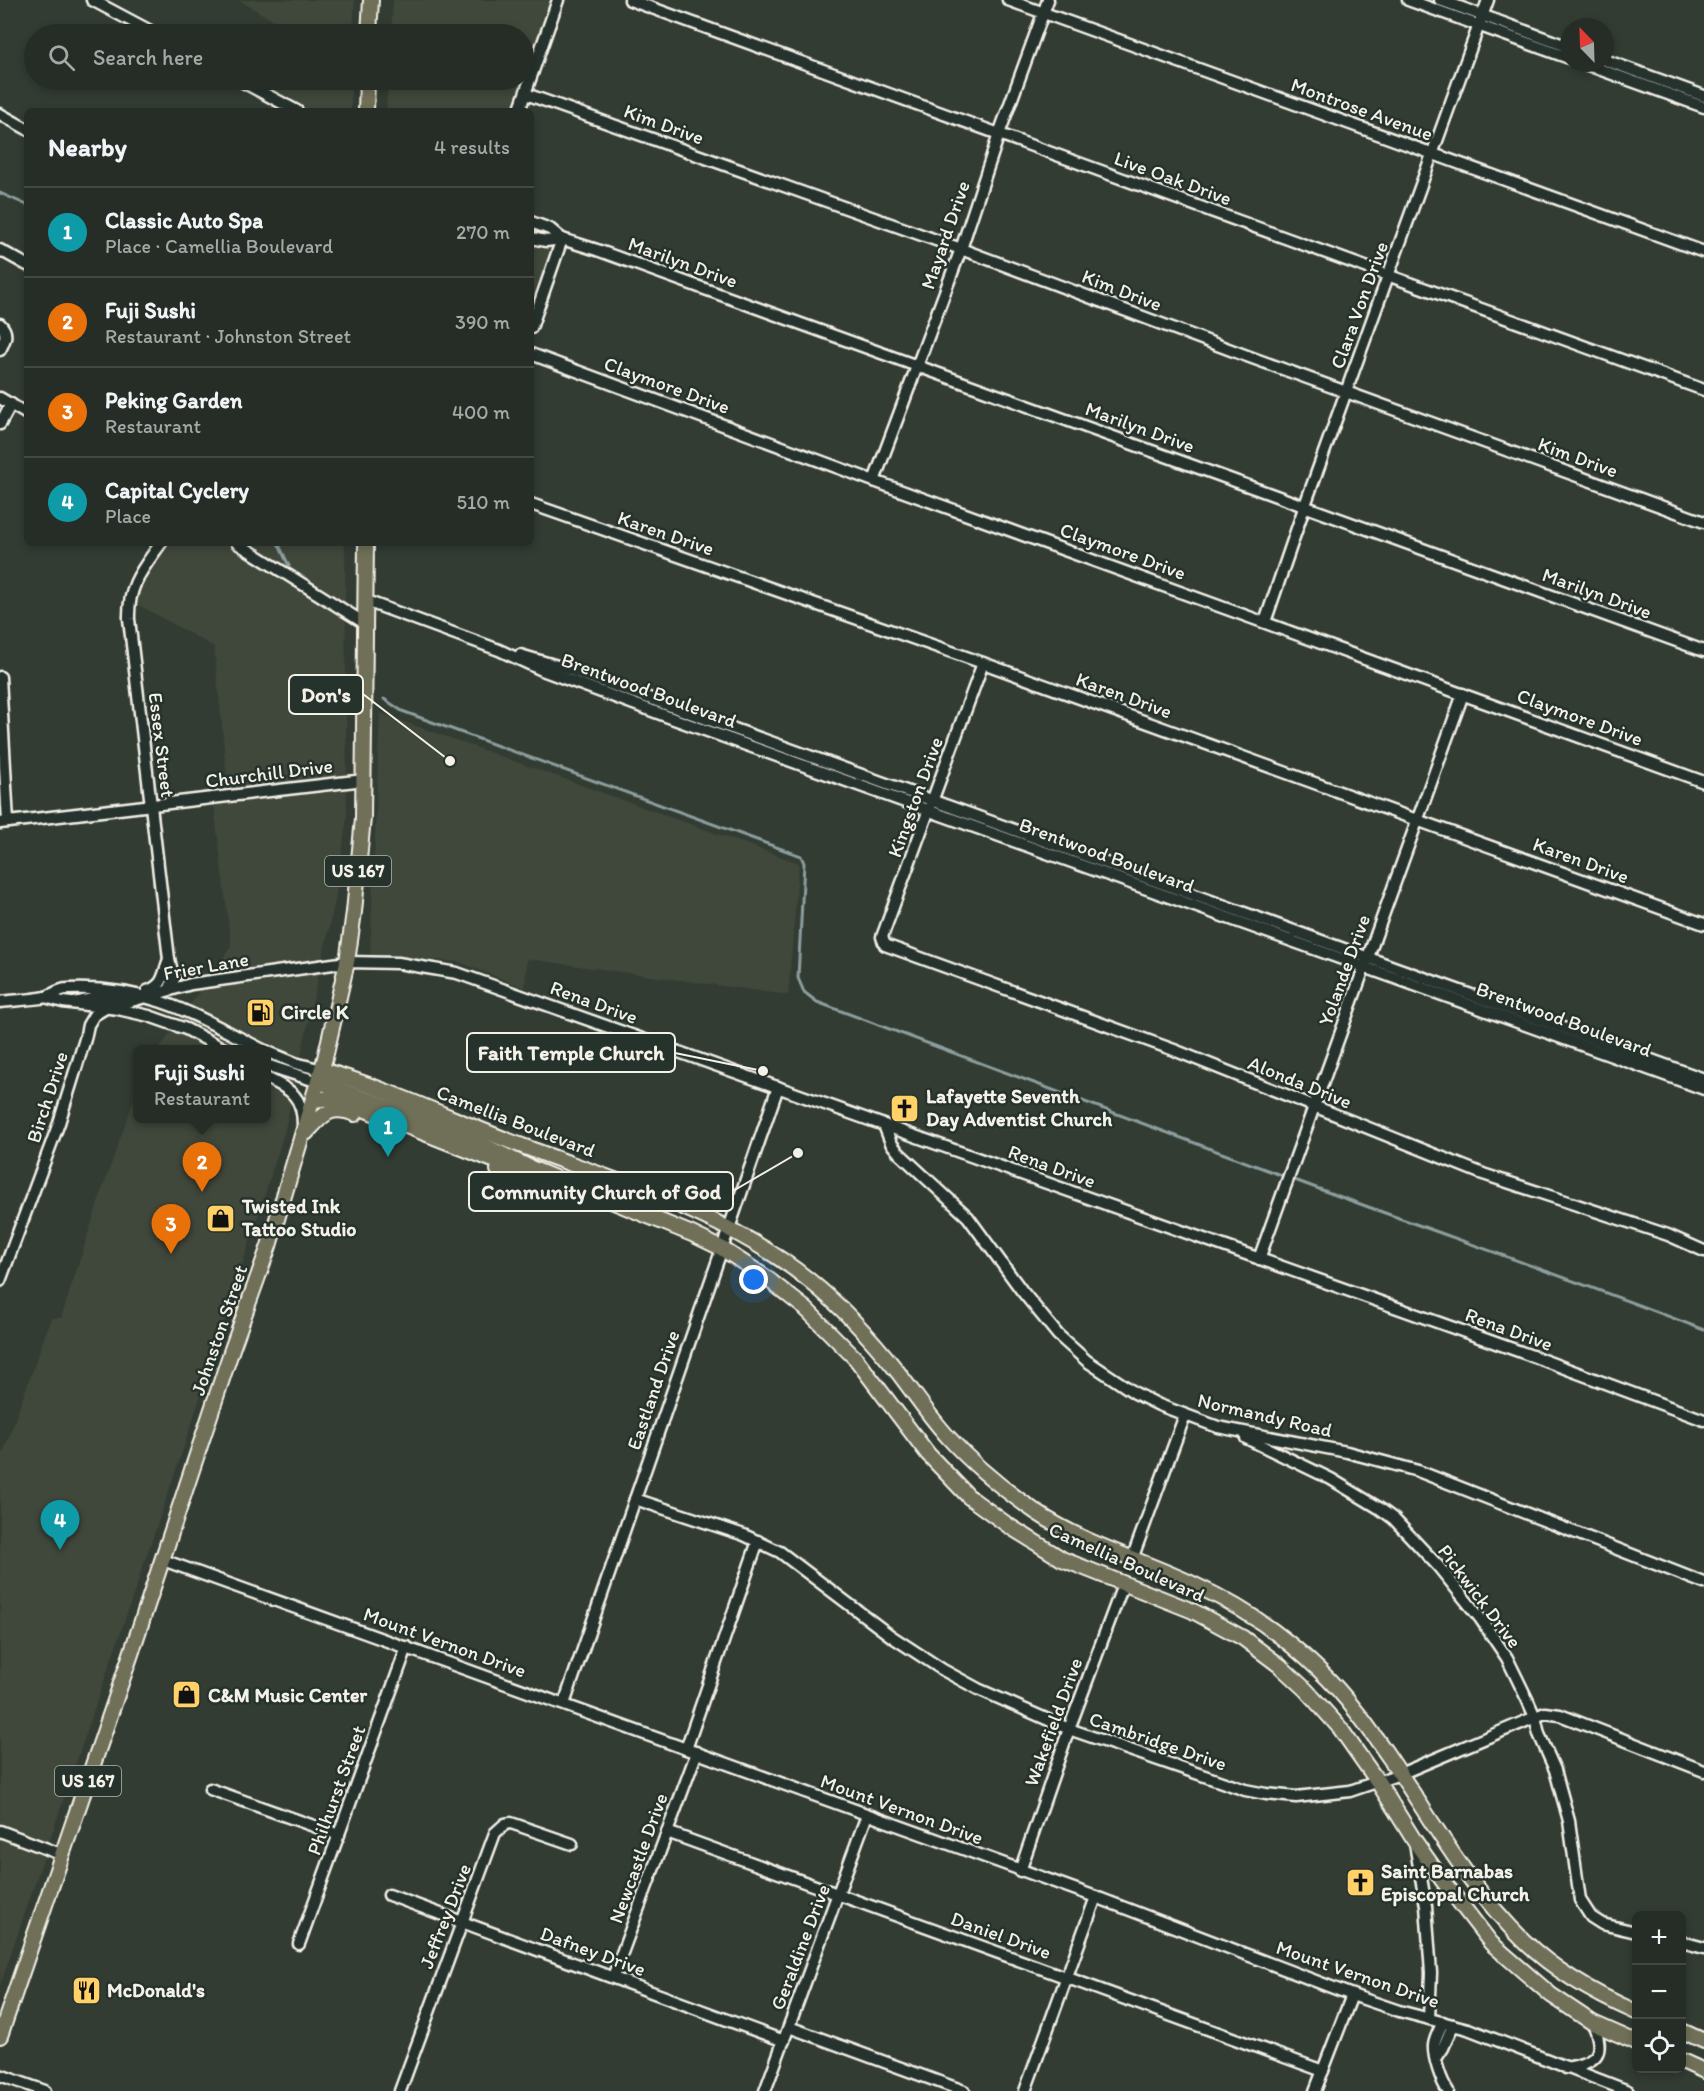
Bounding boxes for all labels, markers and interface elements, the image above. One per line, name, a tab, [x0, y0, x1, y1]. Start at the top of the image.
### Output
north arrow	[1560, 18, 1614, 72]
search box	[24, 24, 534, 90]
icon: search	[45, 41, 78, 74]
text: Search here	[93, 44, 203, 71]
street label: Montrose Avenue	[1288, 72, 1436, 146]
street label: Kim Drive	[621, 98, 707, 150]
text: Nearby	[48, 131, 127, 163]
text: 4 results	[434, 135, 510, 159]
street label: Live Oak Drive	[1111, 146, 1235, 210]
street label: Mayard Drive	[915, 178, 975, 292]
text: Classic Auto Spa	[105, 207, 263, 234]
text: 1	[63, 220, 72, 244]
text: 270 m	[456, 220, 510, 244]
street label: Marilyn Drive	[625, 231, 741, 293]
text: Place · Camellia Boulevard	[105, 234, 333, 258]
street label: Clara Von Drive	[1325, 238, 1393, 372]
street label: Kim Drive	[1079, 264, 1165, 316]
text: Fuji Sushi	[105, 297, 196, 324]
text: 2	[62, 310, 73, 334]
text: 390 m	[455, 310, 510, 334]
text: Restaurant · Johnston Street	[105, 324, 351, 348]
street label: Claymore Drive	[601, 351, 733, 419]
text: Peking Garden	[105, 387, 242, 414]
street label: Marilyn Drive	[1082, 396, 1198, 458]
text: 3	[62, 400, 73, 424]
text: 400 m	[452, 400, 510, 424]
text: Restaurant	[105, 414, 201, 438]
street label: Kim Drive	[1535, 431, 1621, 483]
text: Capital Cyclery	[105, 477, 249, 504]
text: 4	[61, 490, 74, 514]
text: 510 m	[457, 490, 510, 514]
text: Place	[105, 504, 151, 528]
street label: Karen Drive	[615, 505, 717, 561]
street label: Claymore Drive	[1057, 517, 1189, 585]
street label: Marilyn Drive	[1539, 562, 1655, 624]
street label: Brentwood Boulevard	[558, 647, 740, 733]
street label: Karen Drive	[1073, 667, 1175, 723]
callout: Don's	[289, 675, 363, 714]
text: Don's	[301, 682, 351, 707]
street label: Claymore Drive	[1514, 683, 1646, 751]
street label: Essex Street	[144, 691, 180, 799]
street label: Kingston Drive	[882, 734, 948, 860]
street label: Churchill Drive	[204, 753, 334, 793]
street label: Brentwood Boulevard	[1016, 812, 1198, 898]
street label: Karen Drive	[1530, 832, 1632, 888]
road number: US 167	[325, 856, 391, 886]
street label: Yolande Drive	[1313, 911, 1375, 1029]
street label: Frier Lane	[162, 947, 250, 985]
street label: Rena Drive	[547, 975, 641, 1029]
street label: Brentwood Boulevard	[1473, 976, 1655, 1062]
fuel station icon: Circle K	[244, 996, 276, 1028]
place label: Circle K	[281, 1000, 350, 1024]
callout: Faith Temple Church	[467, 1033, 675, 1072]
text: Faith Temple Church	[478, 1040, 665, 1066]
popup	[133, 1045, 271, 1123]
street label: Birch Drive	[21, 1048, 73, 1146]
street label: Alonda Drive	[1245, 1050, 1355, 1114]
text: Fuji Sushi	[154, 1059, 245, 1086]
street label: Camellia Boulevard	[433, 1080, 599, 1162]
place label: Lafayette Seventh Day Adventist Church	[926, 1084, 1113, 1132]
text: Restaurant	[154, 1086, 250, 1110]
church icon: Lafayette Seventh Day Adventist Church	[889, 1092, 921, 1124]
pin: 1	[368, 1108, 408, 1157]
street label: Rena Drive	[1005, 1139, 1099, 1193]
pin: 2	[182, 1142, 222, 1192]
callout: Community Church of God	[469, 1172, 733, 1211]
text: Community Church of God	[481, 1179, 722, 1205]
place label: Twisted Ink Tattoo Studio	[241, 1194, 357, 1241]
shop icon: Twisted Ink Tattoo Studio	[205, 1202, 237, 1234]
pin: 3	[152, 1204, 190, 1254]
street label: Johnston Street	[185, 1261, 253, 1398]
your location	[739, 1265, 768, 1294]
street label: Rena Drive	[1462, 1302, 1556, 1356]
street label: Eastland Drive	[621, 1327, 685, 1453]
street label: Normandy Road	[1195, 1388, 1335, 1442]
pin: 4	[40, 1500, 80, 1550]
street label: Camellia Boulevard	[1045, 1517, 1209, 1607]
street label: Pickwick Drive	[1433, 1539, 1527, 1653]
street label: Mount Vernon Drive	[360, 1601, 530, 1683]
street label: Wakefield Drive	[1019, 1654, 1087, 1790]
shop icon: C&M Music Center	[171, 1679, 203, 1711]
place label: C&M Music Center	[208, 1683, 368, 1707]
street label: Cambridge Drive	[1086, 1706, 1230, 1776]
street label: Philhurst Street	[301, 1722, 371, 1858]
road number: US 167	[55, 1766, 121, 1796]
street label: Mount Vernon Drive	[817, 1768, 987, 1850]
street label: Newcastle Drive	[603, 1790, 673, 1926]
place label: Saint Barnabas Episcopal Church	[1381, 1859, 1530, 1907]
street label: Jeffrey Drive	[414, 1860, 476, 1972]
church icon: Saint Barnabas Episcopal Church	[1344, 1867, 1376, 1899]
street label: Geraldine Drive	[765, 1881, 835, 2013]
street label: Daniel Drive	[948, 1906, 1054, 1964]
map controls	[1632, 1911, 1686, 2073]
button: +	[1632, 1911, 1686, 1965]
street label: Dafney Drive	[537, 1921, 649, 1981]
street label: Mount Vernon Drive	[1273, 1935, 1443, 2013]
button: −	[1632, 1965, 1686, 2019]
restaurant icon: McDonald's	[70, 1974, 102, 2006]
place label: McDonald's	[107, 1978, 205, 2002]
button: locate	[1632, 2019, 1686, 2073]

